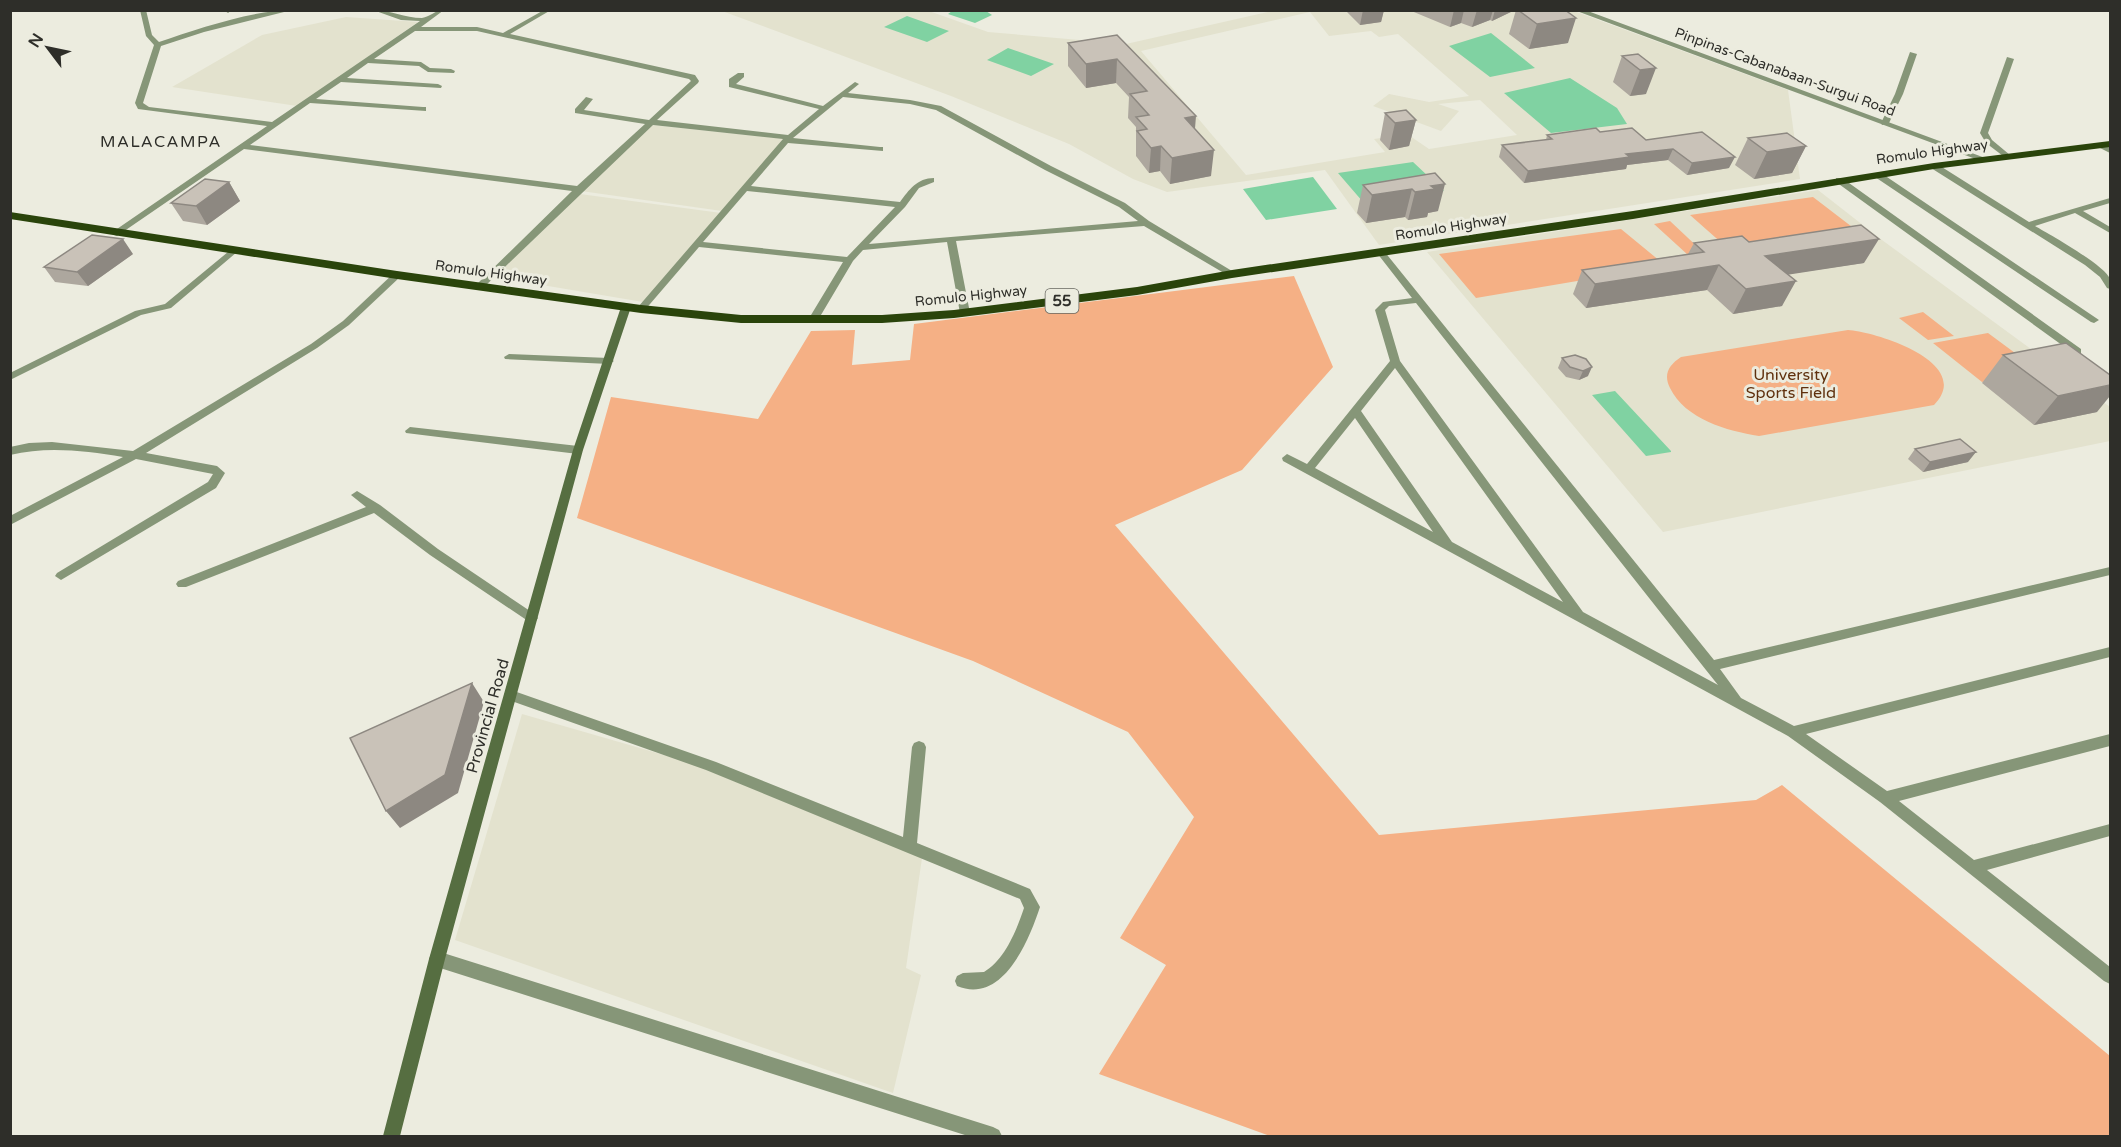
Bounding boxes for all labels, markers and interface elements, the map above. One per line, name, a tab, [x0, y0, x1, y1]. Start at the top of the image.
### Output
north arrow	[18, 18, 78, 78]
street label: Pinpinas-Cabanabaan-Surgui Road	[1672, 24, 1898, 120]
text: N	[24, 30, 48, 51]
district label: MALACAMPA	[100, 132, 222, 152]
street label: Romulo Highway	[1875, 136, 1990, 168]
street label: Romulo Highway	[1394, 210, 1509, 244]
street label: Romulo Highway	[434, 257, 549, 289]
street label: Romulo Highway	[914, 282, 1028, 310]
road number: 55	[1046, 289, 1078, 313]
park label: University Sports Field	[1746, 365, 1836, 403]
street label: Provincial Road	[462, 656, 514, 776]

